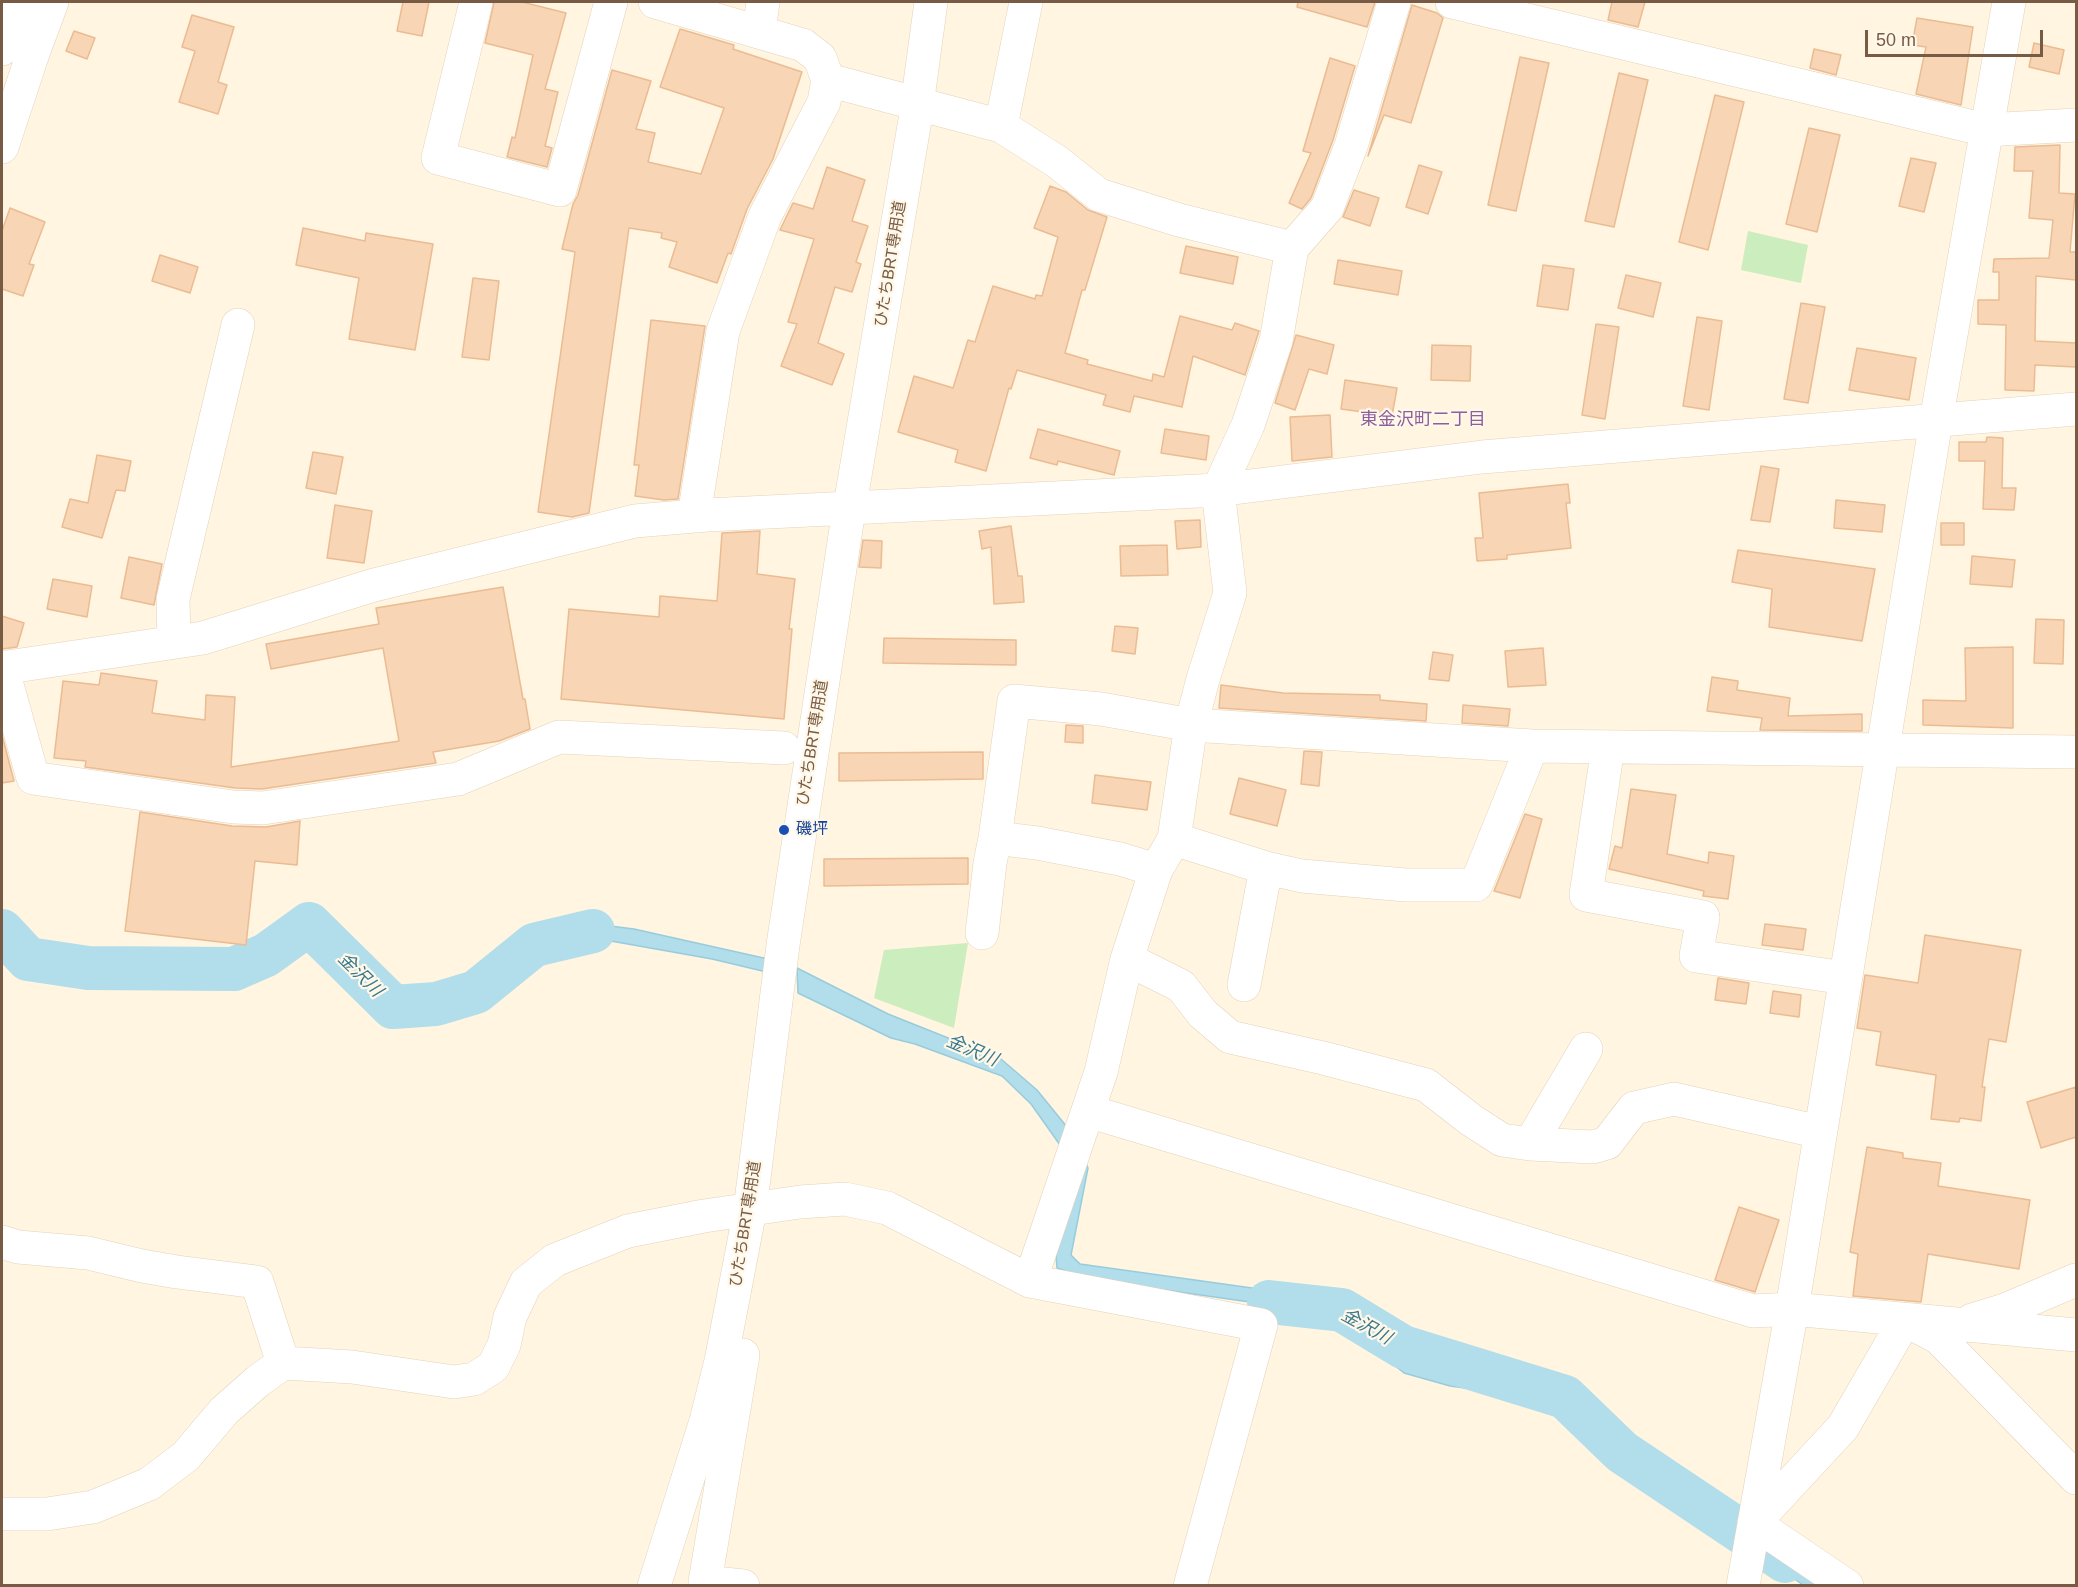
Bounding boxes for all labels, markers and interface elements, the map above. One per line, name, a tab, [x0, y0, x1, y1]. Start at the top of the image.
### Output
scale bar	[1868, 18, 2046, 56]
text: 50 m	[1876, 30, 1916, 50]
street label: ひたちBRT専用道	[872, 199, 910, 329]
district label: 東金沢町二丁目	[1360, 409, 1486, 431]
street label: ひたちBRT専用道	[794, 678, 832, 808]
place label: 磯坪	[796, 820, 828, 840]
marker: 磯坪	[777, 823, 791, 837]
water label: 金沢川	[333, 948, 387, 1002]
water label: 金沢川	[943, 1031, 1001, 1071]
street label: ひたちBRT専用道	[727, 1159, 765, 1289]
water label: 金沢川	[1337, 1304, 1395, 1350]

